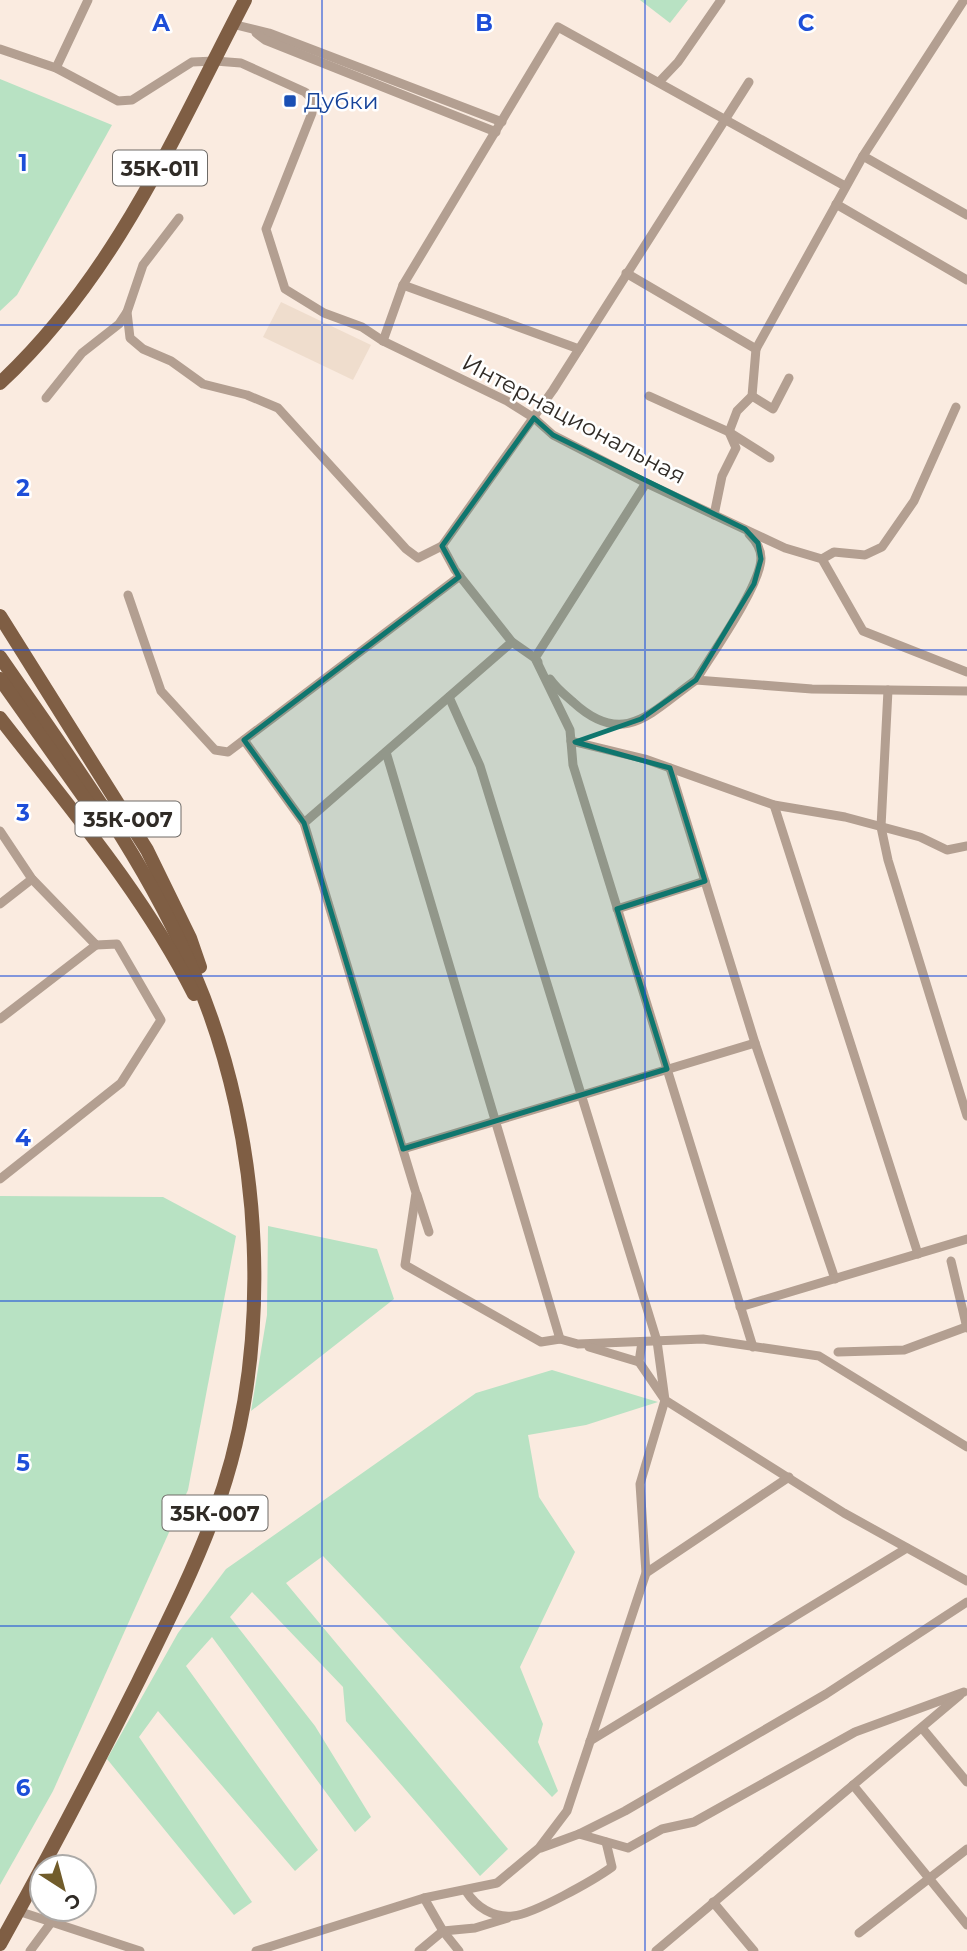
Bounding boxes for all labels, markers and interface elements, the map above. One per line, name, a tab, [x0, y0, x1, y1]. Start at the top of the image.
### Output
text: A	[151, 9, 170, 37]
text: B	[475, 9, 493, 37]
text: C	[798, 9, 815, 37]
place label: Дубки	[304, 87, 378, 115]
marker: Дубки	[282, 93, 298, 109]
text: 1	[18, 149, 28, 177]
road number: 35К-011	[113, 150, 207, 186]
street label: Интернациональная	[457, 348, 691, 490]
text: 2	[16, 474, 30, 502]
text: 3	[15, 799, 30, 827]
road number: 35К-007	[76, 802, 180, 836]
text: 4	[15, 1124, 31, 1152]
text: 5	[16, 1449, 30, 1477]
road number: 35К-007	[162, 1496, 268, 1530]
text: 6	[16, 1774, 31, 1802]
north arrow	[28, 1853, 98, 1923]
text: С	[60, 1888, 85, 1915]

